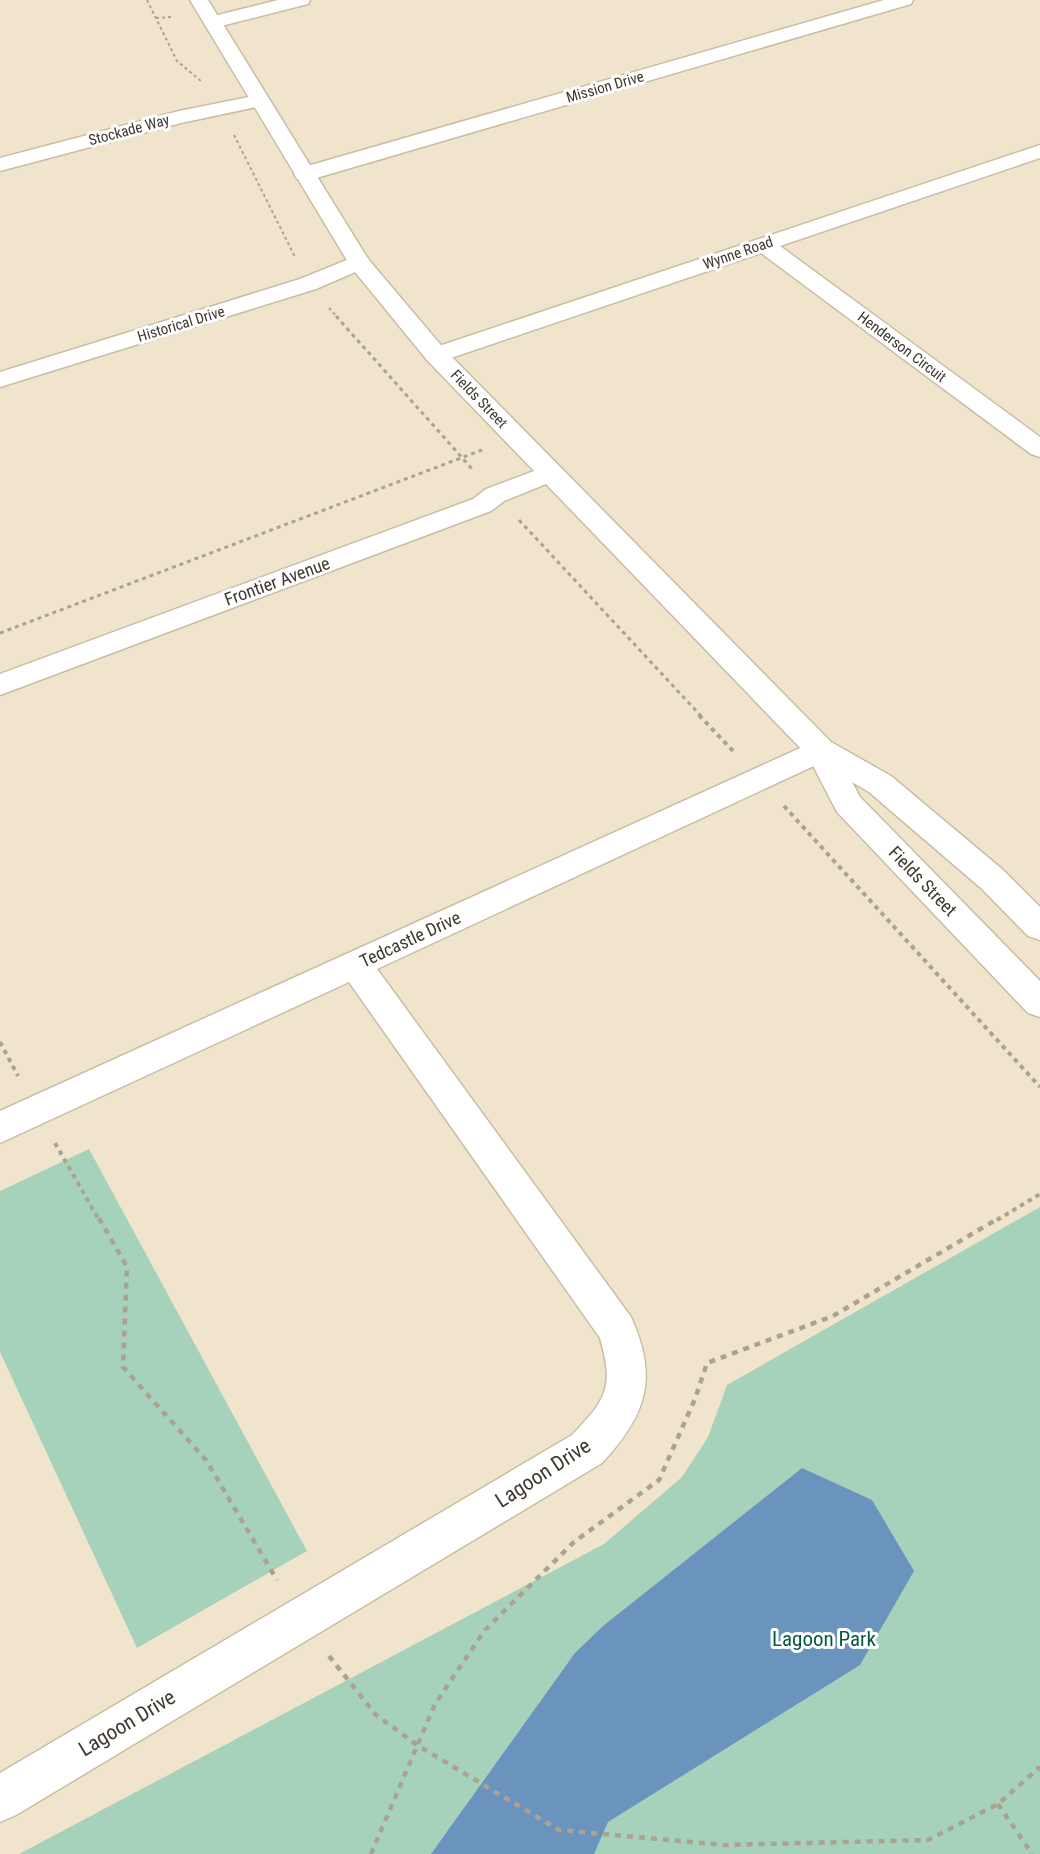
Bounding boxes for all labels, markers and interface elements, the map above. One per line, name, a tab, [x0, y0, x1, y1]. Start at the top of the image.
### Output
street label: Mission Drive	[564, 67, 646, 107]
street label: Stockade Way	[87, 111, 171, 149]
street label: Wynne Road	[701, 233, 775, 273]
street label: Historical Drive	[135, 302, 227, 346]
street label: Henderson Circuit	[854, 308, 950, 386]
street label: Fields Street	[447, 366, 511, 432]
street label: Frontier Avenue	[221, 552, 333, 610]
street label: Fields Street	[885, 842, 961, 920]
street label: Tedcastle Drive	[356, 906, 464, 972]
street label: Lagoon Drive	[491, 1433, 595, 1513]
park label: Lagoon Park	[772, 1627, 876, 1651]
street label: Lagoon Drive	[74, 1685, 180, 1761]

